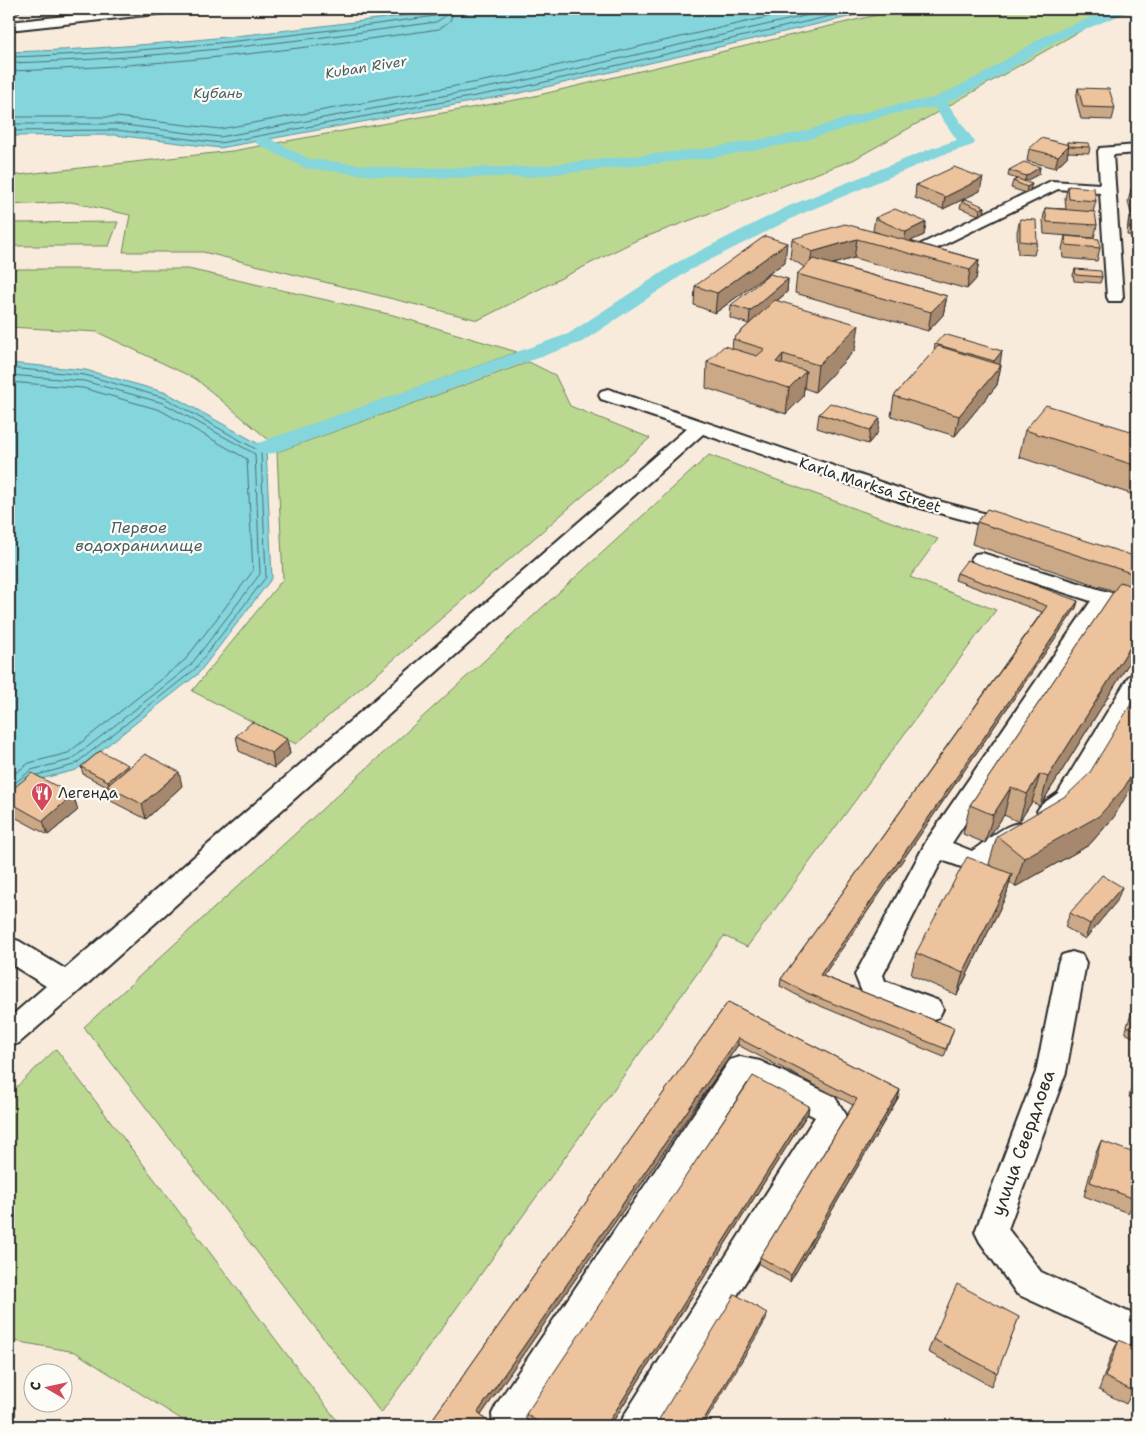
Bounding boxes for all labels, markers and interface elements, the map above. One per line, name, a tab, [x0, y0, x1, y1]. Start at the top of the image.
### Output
water label: Kuban River	[324, 52, 408, 82]
water label: Кубань	[193, 84, 243, 102]
street label: Karla Marksa Street	[796, 453, 944, 517]
water label: Первое водохранилище	[75, 517, 203, 556]
restaurant icon: Легенда	[30, 781, 54, 812]
place label: Легенда	[58, 783, 119, 803]
street label: улица Свердлова	[985, 1067, 1061, 1219]
north arrow	[22, 1362, 72, 1412]
text: С	[26, 1380, 45, 1392]

